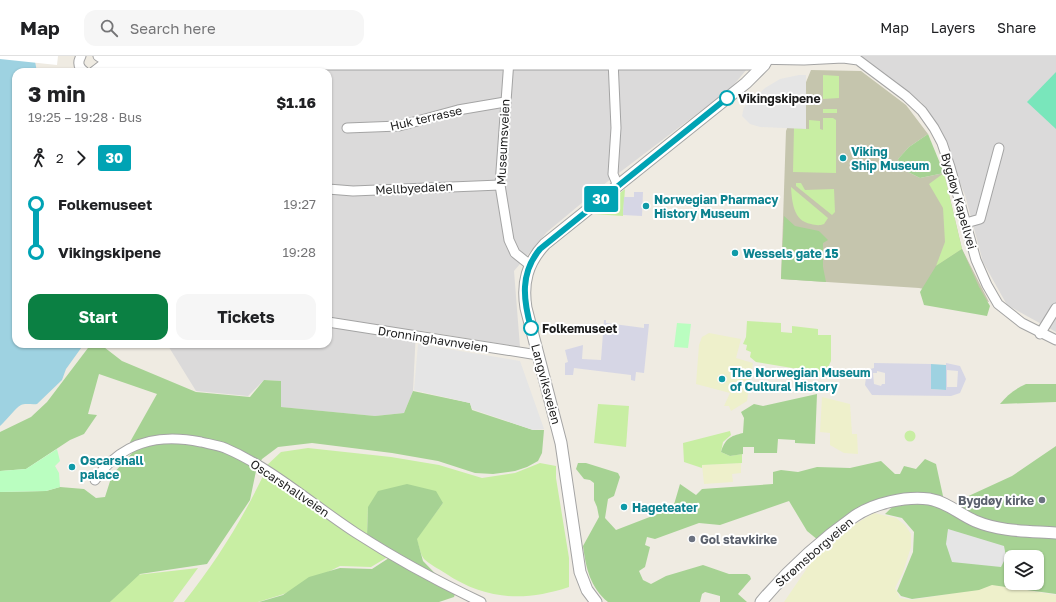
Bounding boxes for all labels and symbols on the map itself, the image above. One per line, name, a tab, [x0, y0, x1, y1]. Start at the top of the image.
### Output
marker: Vikingskipene	[719, 90, 735, 106]
place label: Vikingskipene	[738, 91, 820, 106]
street label: Museumsveien	[493, 99, 513, 185]
street label: Huk terrasse	[388, 102, 464, 134]
place label: Viking Ship Museum	[851, 144, 929, 173]
street label: Bygdøy Kapellvei	[938, 151, 980, 251]
marker: Viking Ship Museum	[838, 153, 848, 163]
street label: Mellbyedalen	[375, 178, 453, 198]
line badge: 30	[583, 186, 619, 212]
place label: Norwegian Pharmacy History Museum	[654, 192, 779, 221]
marker: Norwegian Pharmacy History Museum	[641, 201, 651, 211]
place label: Wessels gate 15	[743, 246, 838, 261]
marker: Wessels gate 15	[730, 248, 740, 258]
marker: Folkemuseet	[523, 320, 539, 336]
place label: Folkemuseet	[542, 321, 618, 336]
street label: Dronninghavnveien	[377, 323, 489, 355]
street label: Langviksveien	[528, 342, 564, 426]
place label: The Norwegian Museum of Cultural History	[730, 365, 871, 394]
marker: The Norwegian Museum of Cultural History	[717, 374, 727, 384]
place label: Oscarshall palace	[80, 453, 143, 482]
street label: Oscarshallveien	[248, 456, 332, 520]
marker: Oscarshall palace	[67, 462, 77, 472]
place label: Bygdøy kirke	[958, 493, 1034, 508]
marker: Bygdøy kirke	[1037, 495, 1047, 505]
place label: Hageteater	[632, 500, 698, 515]
marker: Hageteater	[619, 502, 629, 512]
street label: Strømsborgveien	[772, 514, 856, 590]
place label: Gol stavkirke	[700, 532, 777, 547]
marker: Gol stavkirke	[687, 534, 697, 544]

